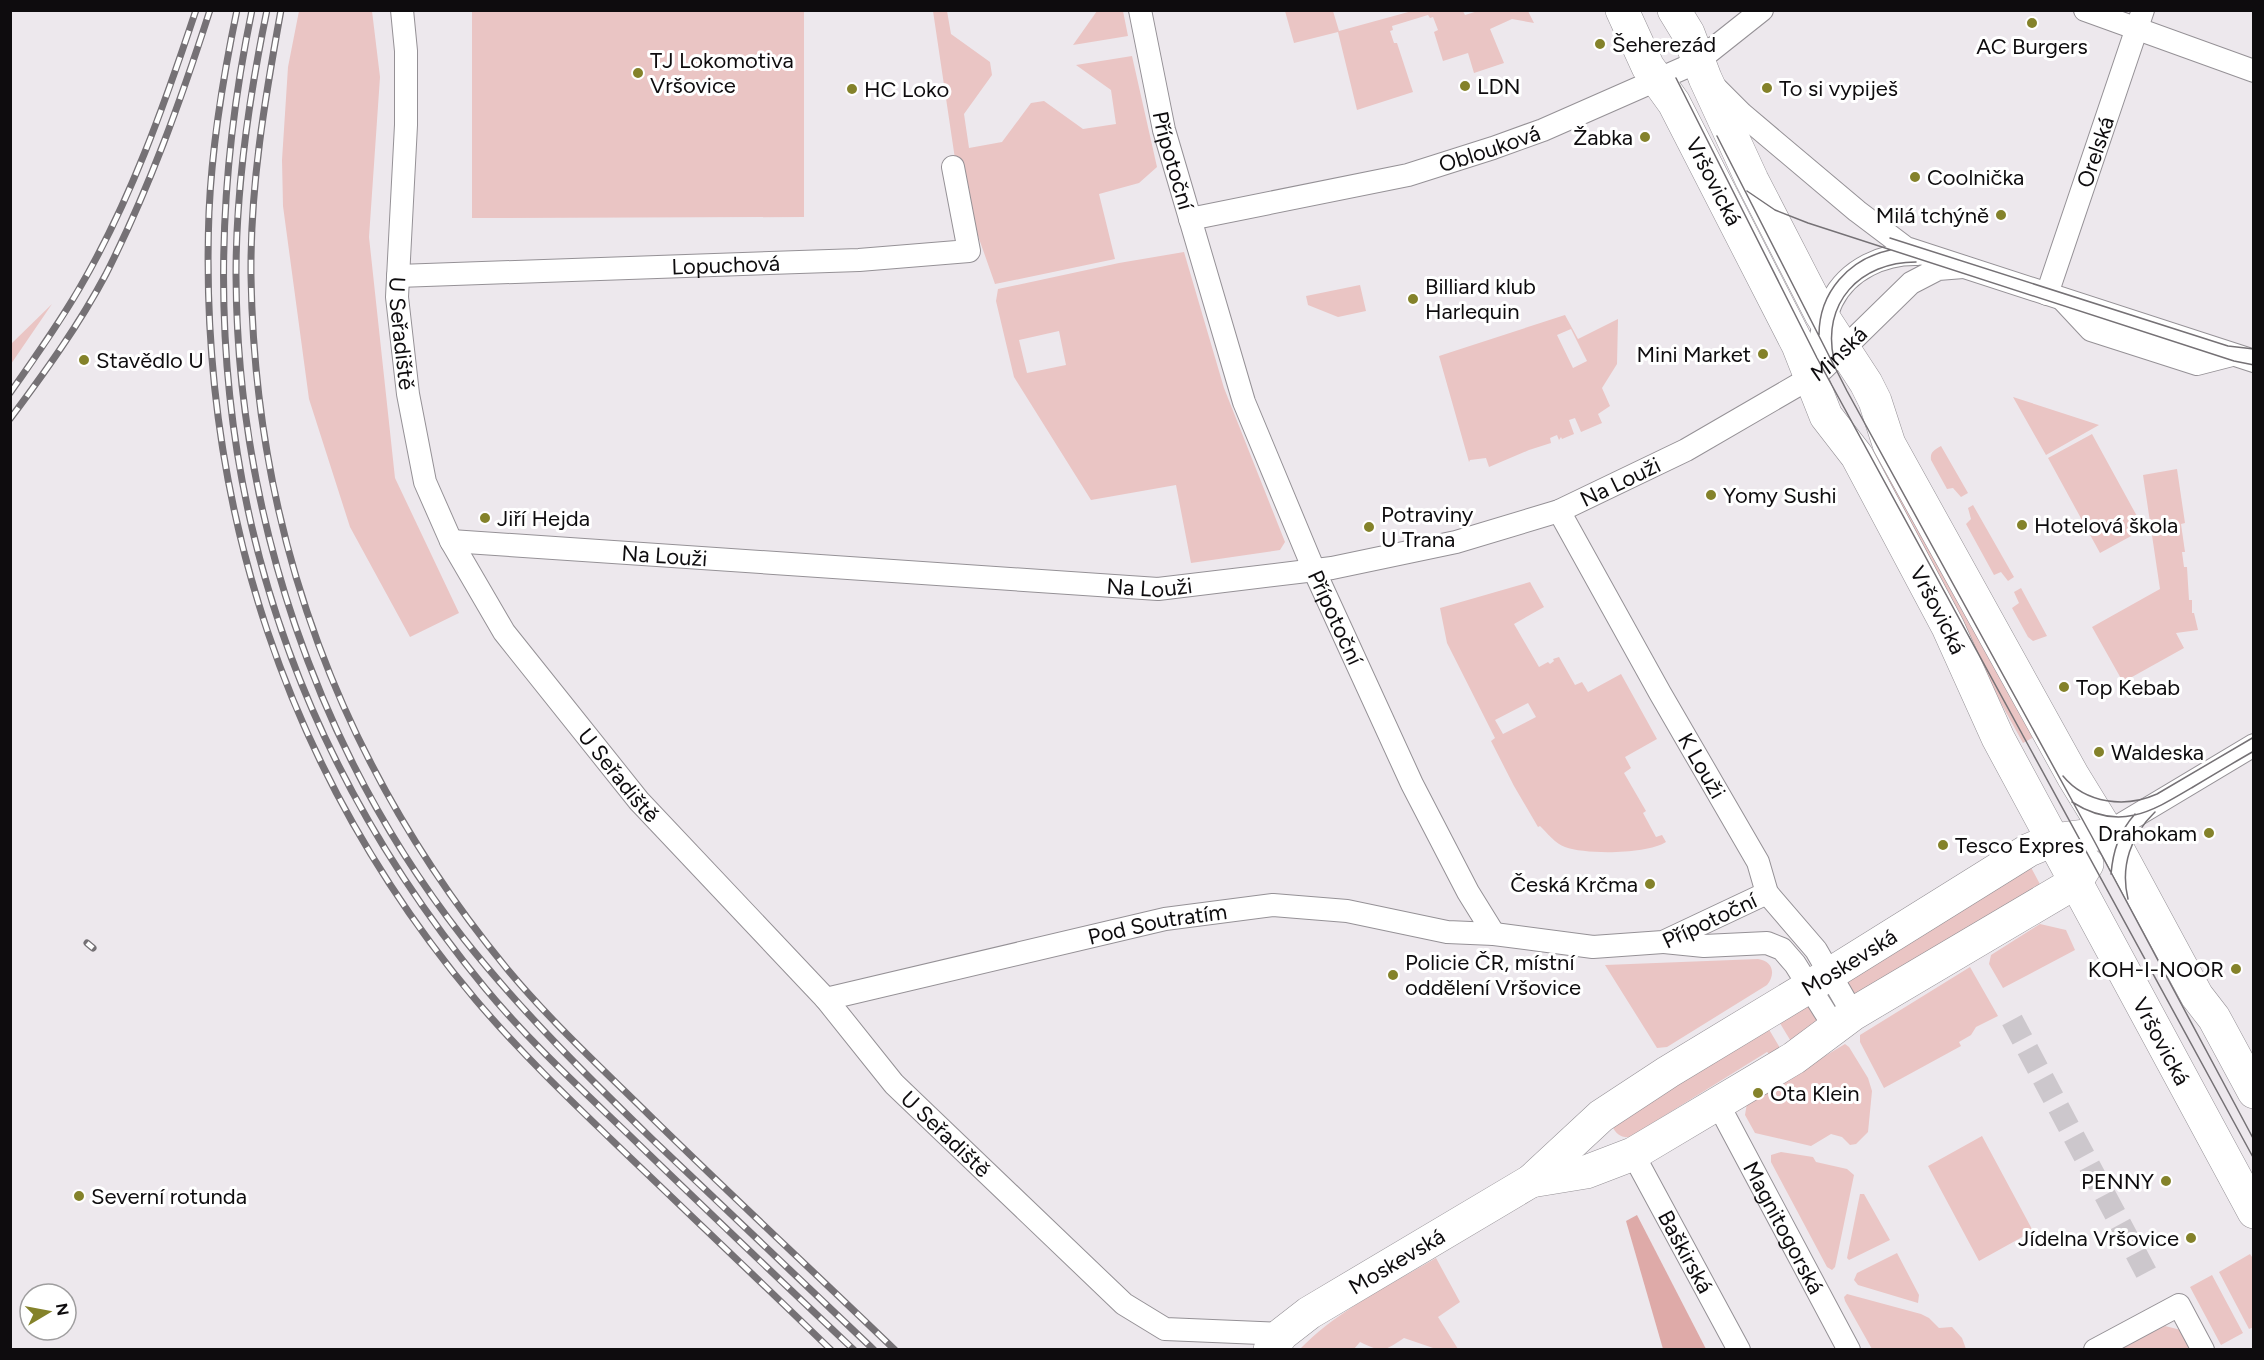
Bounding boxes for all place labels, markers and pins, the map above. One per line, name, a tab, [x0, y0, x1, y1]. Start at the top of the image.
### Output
marker: AC Burgers	[2025, 16, 2039, 30]
place label: Šeherezád	[1612, 31, 1716, 58]
place label: AC Burgers	[1976, 33, 2088, 60]
marker: Šeherezád	[1593, 37, 1607, 51]
place label: TJ Lokomotiva Vršovice	[650, 47, 794, 99]
marker: TJ Lokomotiva Vršovice	[631, 66, 645, 80]
place label: LDN	[1477, 73, 1521, 100]
place label: To si vypiješ	[1779, 75, 1898, 102]
place label: HC Loko	[864, 76, 949, 103]
marker: LDN	[1458, 79, 1472, 93]
marker: To si vypiješ	[1760, 81, 1774, 95]
marker: HC Loko	[845, 82, 859, 96]
place label: Žabka	[1573, 124, 1633, 151]
marker: Žabka	[1638, 130, 1652, 144]
place label: Coolnička	[1927, 164, 2024, 191]
marker: Coolnička	[1908, 170, 1922, 184]
place label: Milá tchýně	[1876, 202, 1989, 229]
marker: Milá tchýně	[1994, 208, 2008, 222]
place label: Billiard klub Harlequin	[1425, 273, 1536, 325]
marker: Billiard klub Harlequin	[1406, 292, 1420, 306]
place label: Mini Market	[1636, 341, 1751, 368]
place label: Stavědlo U	[96, 347, 204, 374]
marker: Mini Market	[1756, 347, 1770, 361]
marker: Stavědlo U	[77, 353, 91, 367]
place label: Yomy Sushi	[1723, 482, 1837, 509]
marker: Yomy Sushi	[1704, 488, 1718, 502]
place label: Potraviny U Trana	[1381, 501, 1474, 553]
place label: Jiří Hejda	[497, 505, 590, 532]
marker: Jiří Hejda	[478, 511, 492, 525]
place label: Hotelová škola	[2034, 512, 2178, 539]
marker: Hotelová škola	[2015, 518, 2029, 532]
marker: Potraviny U Trana	[1362, 520, 1376, 534]
place label: Top Kebab	[2076, 674, 2180, 701]
marker: Top Kebab	[2057, 680, 2071, 694]
place label: Waldeska	[2111, 739, 2204, 766]
marker: Waldeska	[2092, 745, 2106, 759]
place label: Drahokam	[2098, 820, 2197, 847]
marker: Drahokam	[2202, 826, 2216, 840]
place label: Tesco Expres	[1955, 832, 2084, 859]
marker: Tesco Expres	[1936, 838, 1950, 852]
place label: Česká Krčma	[1510, 871, 1638, 898]
marker: Česká Krčma	[1643, 877, 1657, 891]
place label: Policie ČR, místní oddělení Vršovice	[1405, 949, 1581, 1001]
place label: KOH-I-NOOR	[2088, 956, 2224, 983]
marker: KOH-I-NOOR	[2229, 962, 2243, 976]
marker: Policie ČR, místní oddělení Vršovice	[1386, 968, 1400, 982]
place label: Ota Klein	[1770, 1080, 1860, 1107]
marker: Ota Klein	[1751, 1086, 1765, 1100]
place label: PENNY	[2081, 1168, 2155, 1195]
marker: PENNY	[2159, 1174, 2173, 1188]
place label: Severní rotunda	[91, 1183, 247, 1210]
marker: Severní rotunda	[72, 1189, 86, 1203]
place label: Jídelna Vršovice	[2018, 1225, 2179, 1252]
marker: Jídelna Vršovice	[2184, 1231, 2198, 1245]

